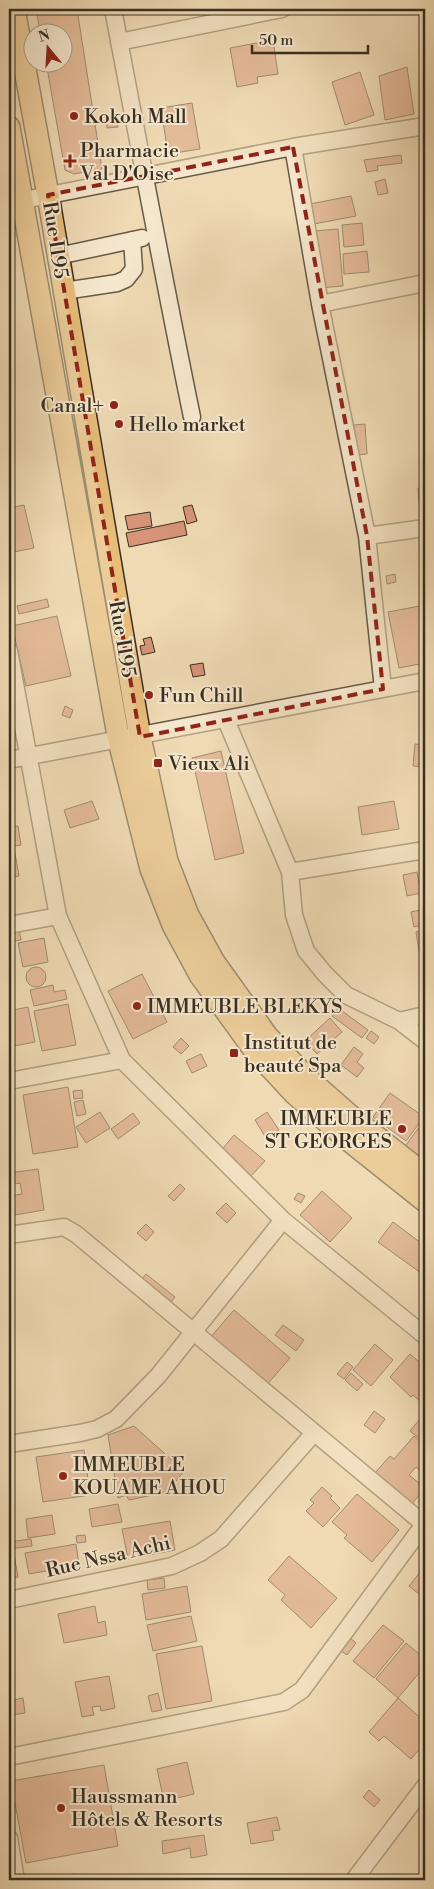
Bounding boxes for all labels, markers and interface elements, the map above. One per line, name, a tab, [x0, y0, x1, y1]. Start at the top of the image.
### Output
north arrow	[22, 22, 72, 72]
scale bar	[252, 22, 368, 54]
text: N	[36, 26, 52, 47]
text: 50 m	[259, 31, 293, 50]
place label: Kokoh Mall	[84, 105, 187, 130]
marker: Kokoh Mall	[68, 110, 80, 122]
place label: Pharmacie Val D'Oise	[79, 139, 179, 187]
marker: Pharmacie Val D'Oise	[64, 155, 76, 167]
street label: Rue I195	[36, 200, 73, 281]
place label: Canal+	[41, 394, 104, 419]
marker: Canal+	[108, 399, 120, 411]
place label: Hello market	[129, 413, 246, 438]
marker: Hello market	[113, 418, 125, 430]
street label: Rue I195	[102, 599, 141, 680]
place label: Fun Chill	[159, 684, 244, 709]
marker: Fun Chill	[143, 689, 155, 701]
place label: Vieux Ali	[167, 752, 250, 777]
marker: Vieux Ali	[152, 757, 164, 769]
place label: IMMEUBLE BLEKYS	[147, 995, 343, 1020]
marker: IMMEUBLE BLEKYS	[131, 1000, 143, 1012]
place label: Institut de beauté Spa	[244, 1031, 342, 1079]
marker: Institut de beauté Spa	[228, 1047, 240, 1059]
place label: IMMEUBLE ST GEORGES	[265, 1107, 392, 1155]
marker: IMMEUBLE ST GEORGES	[396, 1123, 408, 1135]
place label: IMMEUBLE KOUAME AHOU	[73, 1453, 226, 1501]
marker: IMMEUBLE KOUAME AHOU	[57, 1470, 69, 1482]
street label: Rue Nssa Achi	[43, 1531, 174, 1584]
place label: Haussmann Hôtels & Resorts	[71, 1785, 223, 1833]
marker: Haussmann Hôtels & Resorts	[55, 1802, 67, 1814]

